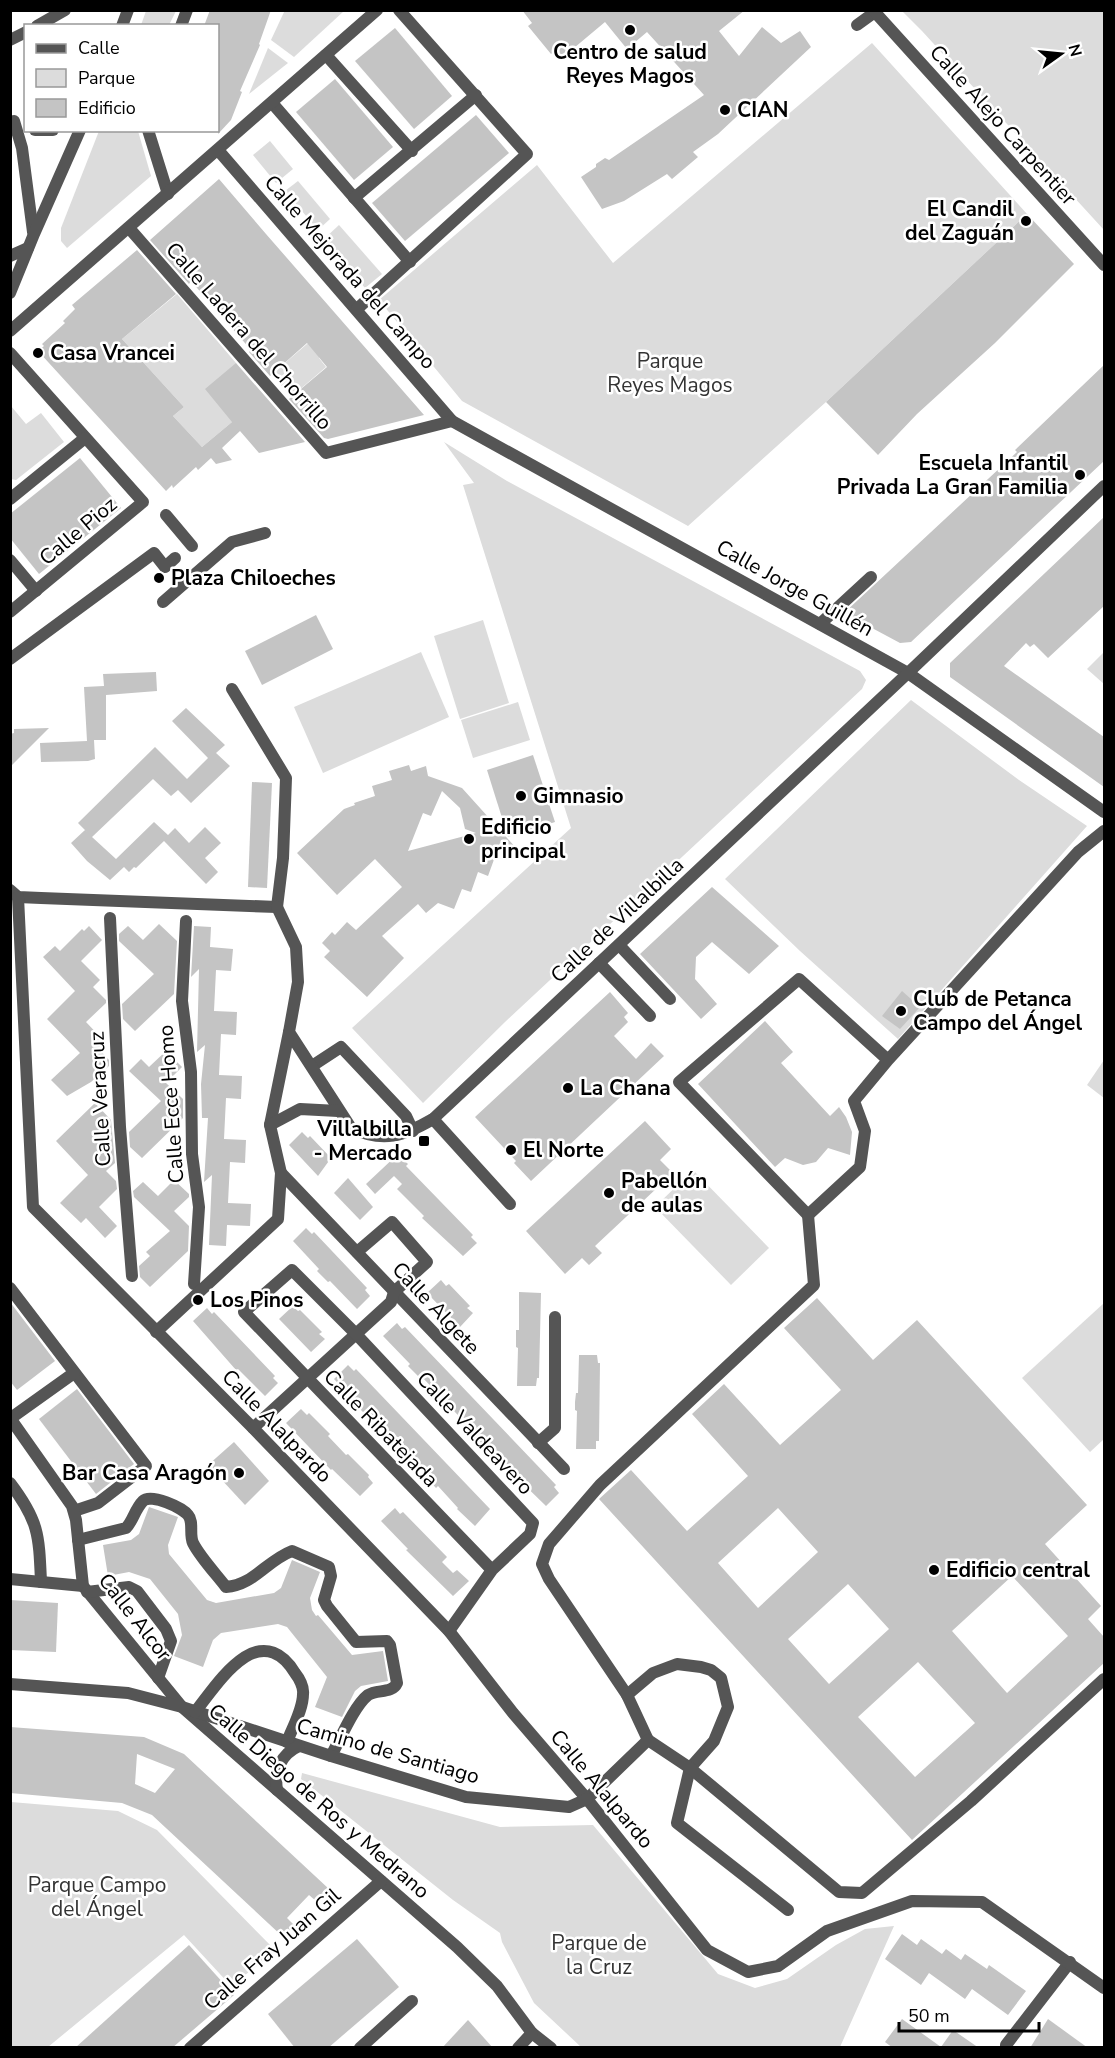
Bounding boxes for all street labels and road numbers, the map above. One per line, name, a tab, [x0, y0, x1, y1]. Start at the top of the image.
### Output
street label: Calle Alejo Carpentier	[923, 39, 1083, 212]
street label: Calle Mejorada del Campo	[258, 169, 442, 375]
street label: Calle Ladera del Chorrillo	[160, 236, 338, 436]
street label: Calle Pioz	[33, 490, 123, 572]
street label: Calle Jorge Guillén	[711, 533, 879, 643]
street label: Calle de Villalbilla	[544, 851, 690, 989]
street label: Calle Ecce Homo	[151, 1024, 191, 1184]
street label: Calle Veracruz	[82, 1030, 118, 1167]
street label: Calle Algete	[386, 1256, 486, 1360]
street label: Calle Alalpardo	[216, 1363, 338, 1489]
street label: Calle Ribatejada	[317, 1363, 445, 1493]
street label: Calle Valdeavero	[410, 1365, 540, 1501]
street label: Calle Alcor	[92, 1567, 178, 1667]
street label: Calle Diego de Ros y Medrano	[203, 1697, 435, 1905]
street label: Camino de Santiago	[293, 1712, 483, 1790]
street label: Calle Alalpardo	[544, 1724, 660, 1854]
street label: Calle Fray Juan Gil	[197, 1881, 347, 2016]

